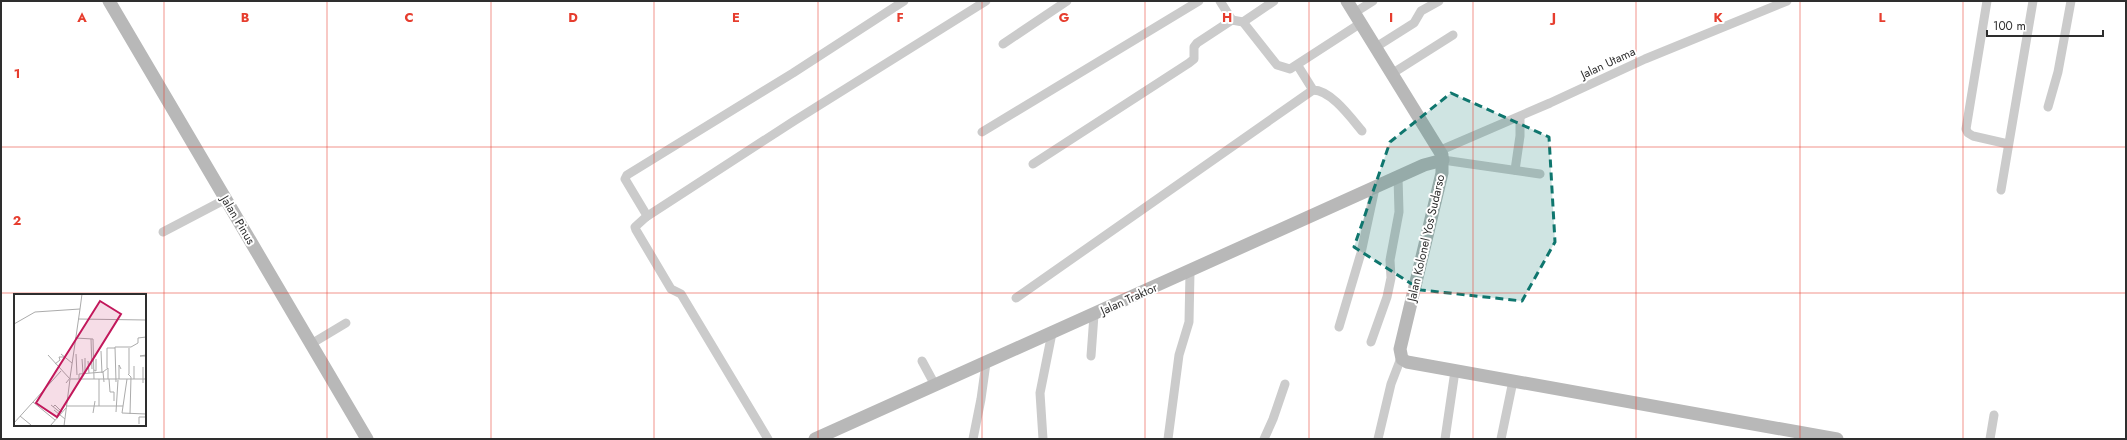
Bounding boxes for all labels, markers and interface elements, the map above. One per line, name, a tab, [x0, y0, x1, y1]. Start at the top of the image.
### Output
text: A	[76, 8, 87, 27]
text: B	[241, 8, 250, 27]
text: C	[404, 8, 414, 27]
text: D	[568, 8, 578, 27]
text: E	[732, 8, 740, 27]
text: F	[896, 8, 904, 27]
text: G	[1059, 8, 1070, 27]
text: H	[1222, 8, 1232, 27]
text: I	[1389, 8, 1393, 27]
text: J	[1549, 8, 1556, 27]
text: K	[1713, 8, 1723, 27]
text: L	[1879, 8, 1886, 27]
scale bar	[1987, 12, 2103, 38]
text: 100 m	[1993, 17, 2026, 35]
street label: Jalan Utama	[1576, 42, 1638, 84]
text: 1	[14, 64, 20, 83]
street label: Jalan Kolonel Yos Sudarso	[1402, 172, 1449, 305]
street label: Jalan Pinus	[215, 190, 260, 248]
text: 2	[13, 211, 21, 230]
street label: Jalan Traktor	[1096, 278, 1161, 320]
inset map	[14, 294, 146, 426]

